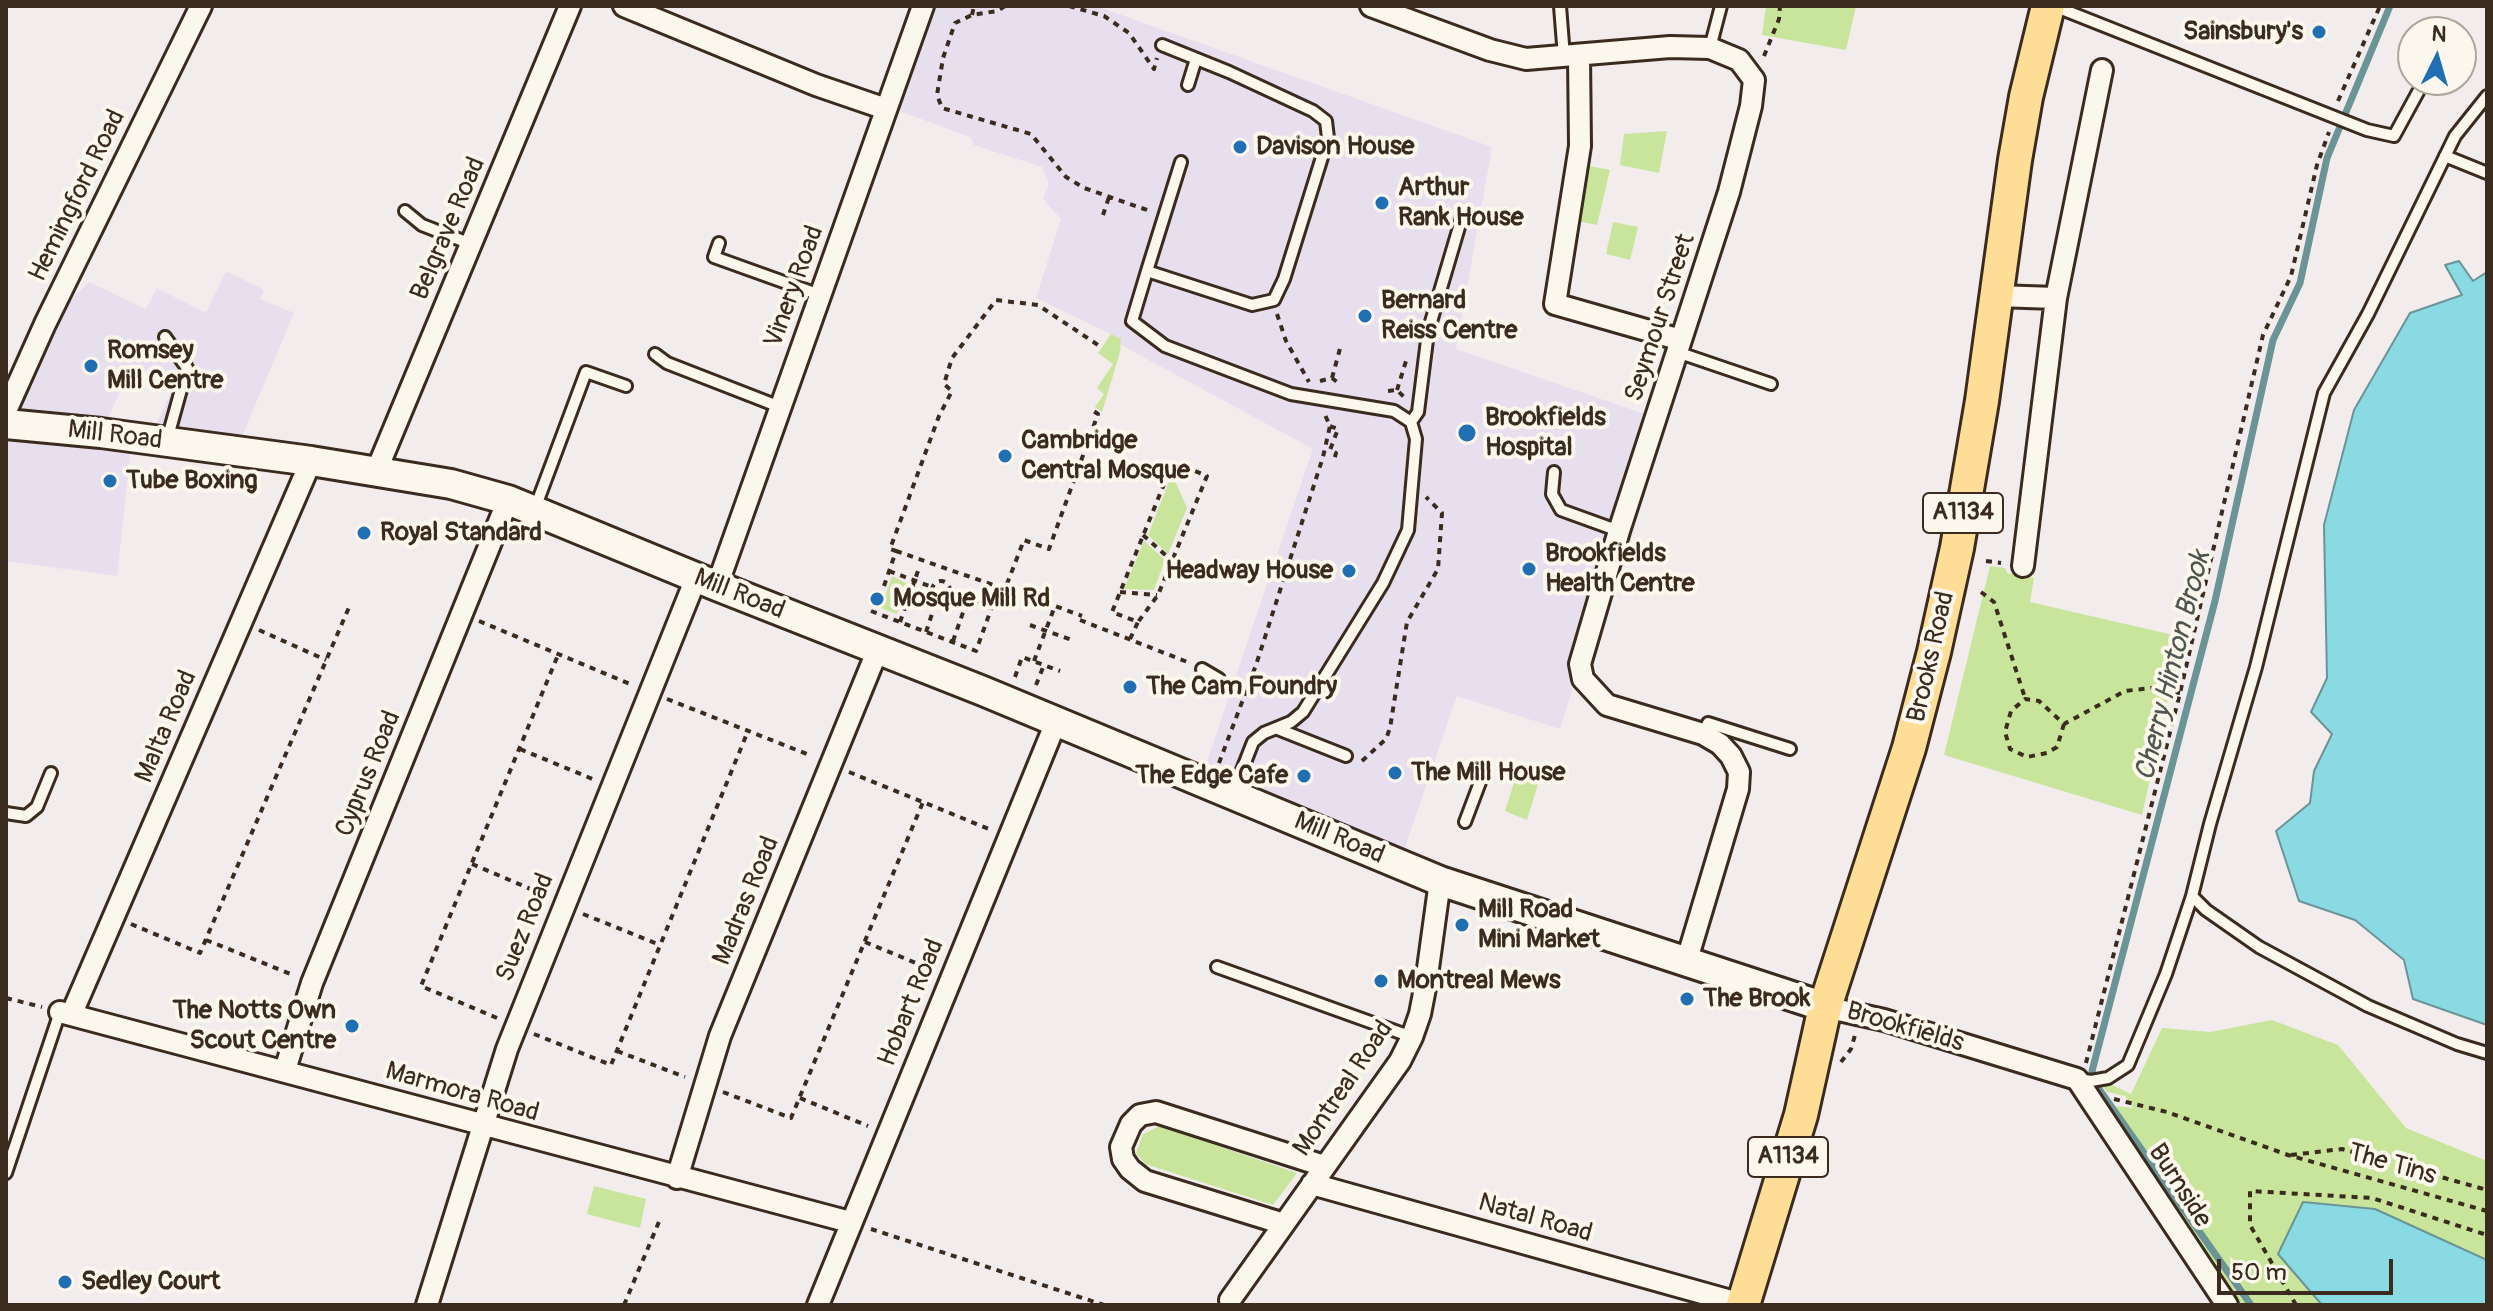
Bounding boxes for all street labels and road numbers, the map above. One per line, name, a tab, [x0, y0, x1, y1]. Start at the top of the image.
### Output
street label: Hemingford Road	[23, 105, 133, 287]
street label: Belgrave Road	[405, 153, 493, 305]
street label: Vinery Road	[759, 222, 831, 352]
street label: Seymour Street	[1619, 230, 1703, 406]
street label: Mill Road	[66, 415, 164, 457]
road number: A1134	[1923, 493, 2003, 533]
street label: Mill Road	[689, 563, 789, 627]
street label: Brooks Road	[1902, 589, 1962, 725]
street label: Malta Road	[129, 666, 205, 788]
street label: Cyprus Road	[330, 707, 408, 841]
street label: Mill Road	[1289, 806, 1389, 872]
street label: Madras Road	[707, 832, 787, 970]
street label: Suez Road	[490, 869, 562, 987]
street label: Hobart Road	[872, 935, 952, 1071]
street label: Brookfields	[1843, 996, 1967, 1060]
street label: Montreal Road	[1287, 1015, 1401, 1163]
street label: Marmora Road	[382, 1056, 542, 1130]
road number: A1134	[1748, 1137, 1828, 1177]
street label: Burnside	[2140, 1138, 2218, 1234]
street label: The Tins	[2345, 1138, 2439, 1192]
street label: Natal Road	[1474, 1188, 1596, 1250]

